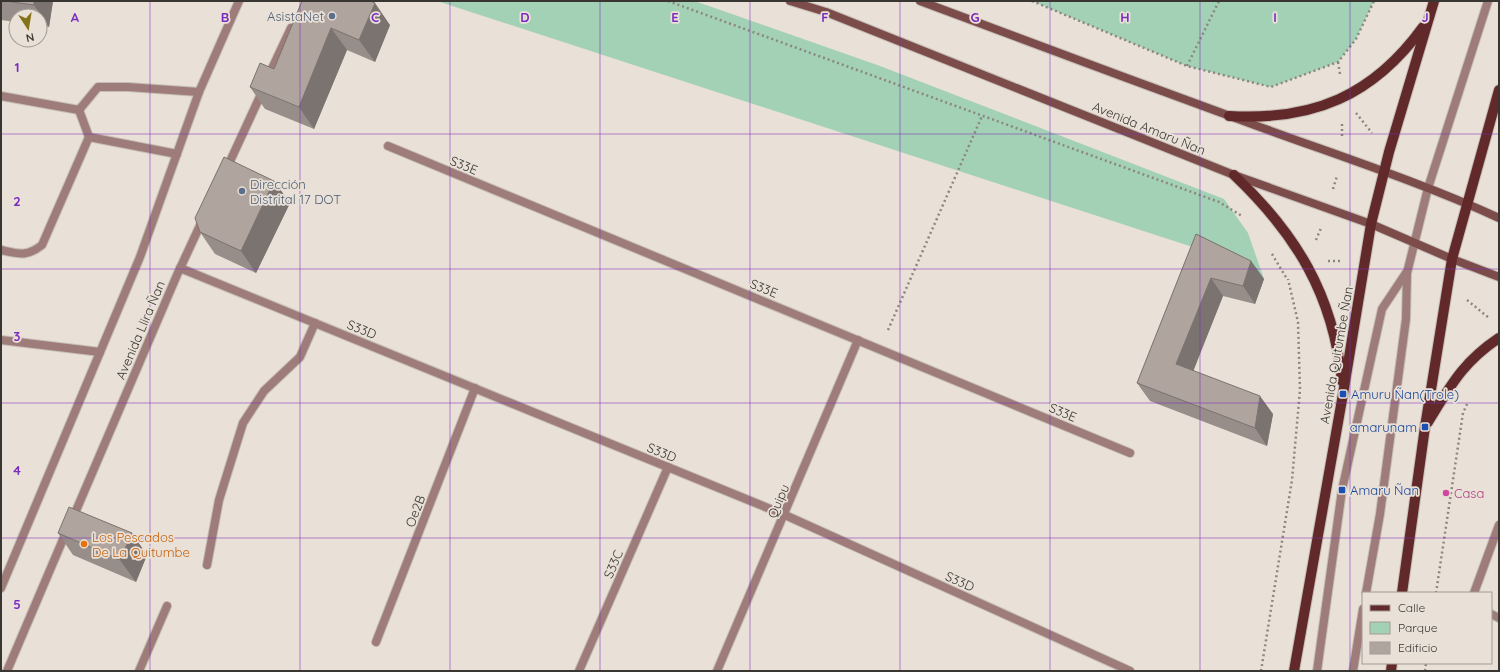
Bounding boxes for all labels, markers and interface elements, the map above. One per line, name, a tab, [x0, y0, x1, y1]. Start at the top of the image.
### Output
north arrow	[8, 8, 48, 48]
place label: AsistaNet	[267, 8, 324, 24]
text: A	[71, 9, 80, 25]
text: B	[221, 9, 229, 25]
text: C	[371, 9, 379, 25]
text: D	[520, 9, 530, 25]
text: E	[671, 9, 679, 25]
text: F	[821, 9, 829, 25]
text: G	[970, 9, 980, 25]
text: H	[1120, 9, 1130, 25]
text: I	[1273, 9, 1277, 25]
text: J	[1421, 9, 1429, 25]
marker: AsistaNet	[327, 11, 337, 21]
text: N	[25, 30, 35, 45]
text: 1	[14, 59, 20, 75]
street label: Avenida Amaru Ñan	[1090, 98, 1208, 158]
street label: S33E	[448, 152, 480, 178]
place label: Dirección Distrital 17 DOT	[250, 176, 341, 207]
marker: Dirección Distrital 17 DOT	[237, 186, 247, 196]
text: 2	[13, 193, 21, 209]
street label: S33E	[748, 275, 780, 301]
street label: Avenida Llira Ñan	[112, 278, 168, 382]
street label: Avenida Quitumbe Ñan	[1316, 285, 1356, 425]
street label: S33D	[345, 316, 379, 342]
text: 3	[14, 328, 21, 344]
place label: Amuru Ñan(Trole)	[1351, 386, 1459, 402]
marker: Amuru Ñan(Trole)	[1338, 389, 1348, 399]
street label: S33E	[1047, 399, 1079, 425]
place label: amarunam	[1350, 419, 1417, 435]
marker: amarunam	[1420, 422, 1430, 432]
street label: S33D	[645, 439, 679, 465]
text: 4	[13, 462, 21, 478]
street label: Quipu	[764, 482, 792, 520]
place label: Amaru Ñan	[1350, 482, 1419, 498]
marker: Amaru Ñan	[1337, 485, 1347, 495]
place label: Casa	[1454, 485, 1484, 501]
marker: Casa	[1441, 488, 1451, 498]
street label: Oe2B	[402, 493, 428, 529]
place label: Los Pescados De La Quitumbe	[92, 529, 190, 560]
marker: Los Pescados De La Quitumbe	[79, 539, 89, 549]
street label: S33C	[600, 547, 626, 581]
street label: S33D	[943, 568, 977, 594]
legend	[1362, 592, 1492, 664]
text: 5	[13, 596, 21, 612]
text: Calle	[1398, 600, 1426, 615]
text: Parque	[1398, 620, 1438, 635]
text: Edificio	[1398, 640, 1438, 655]

